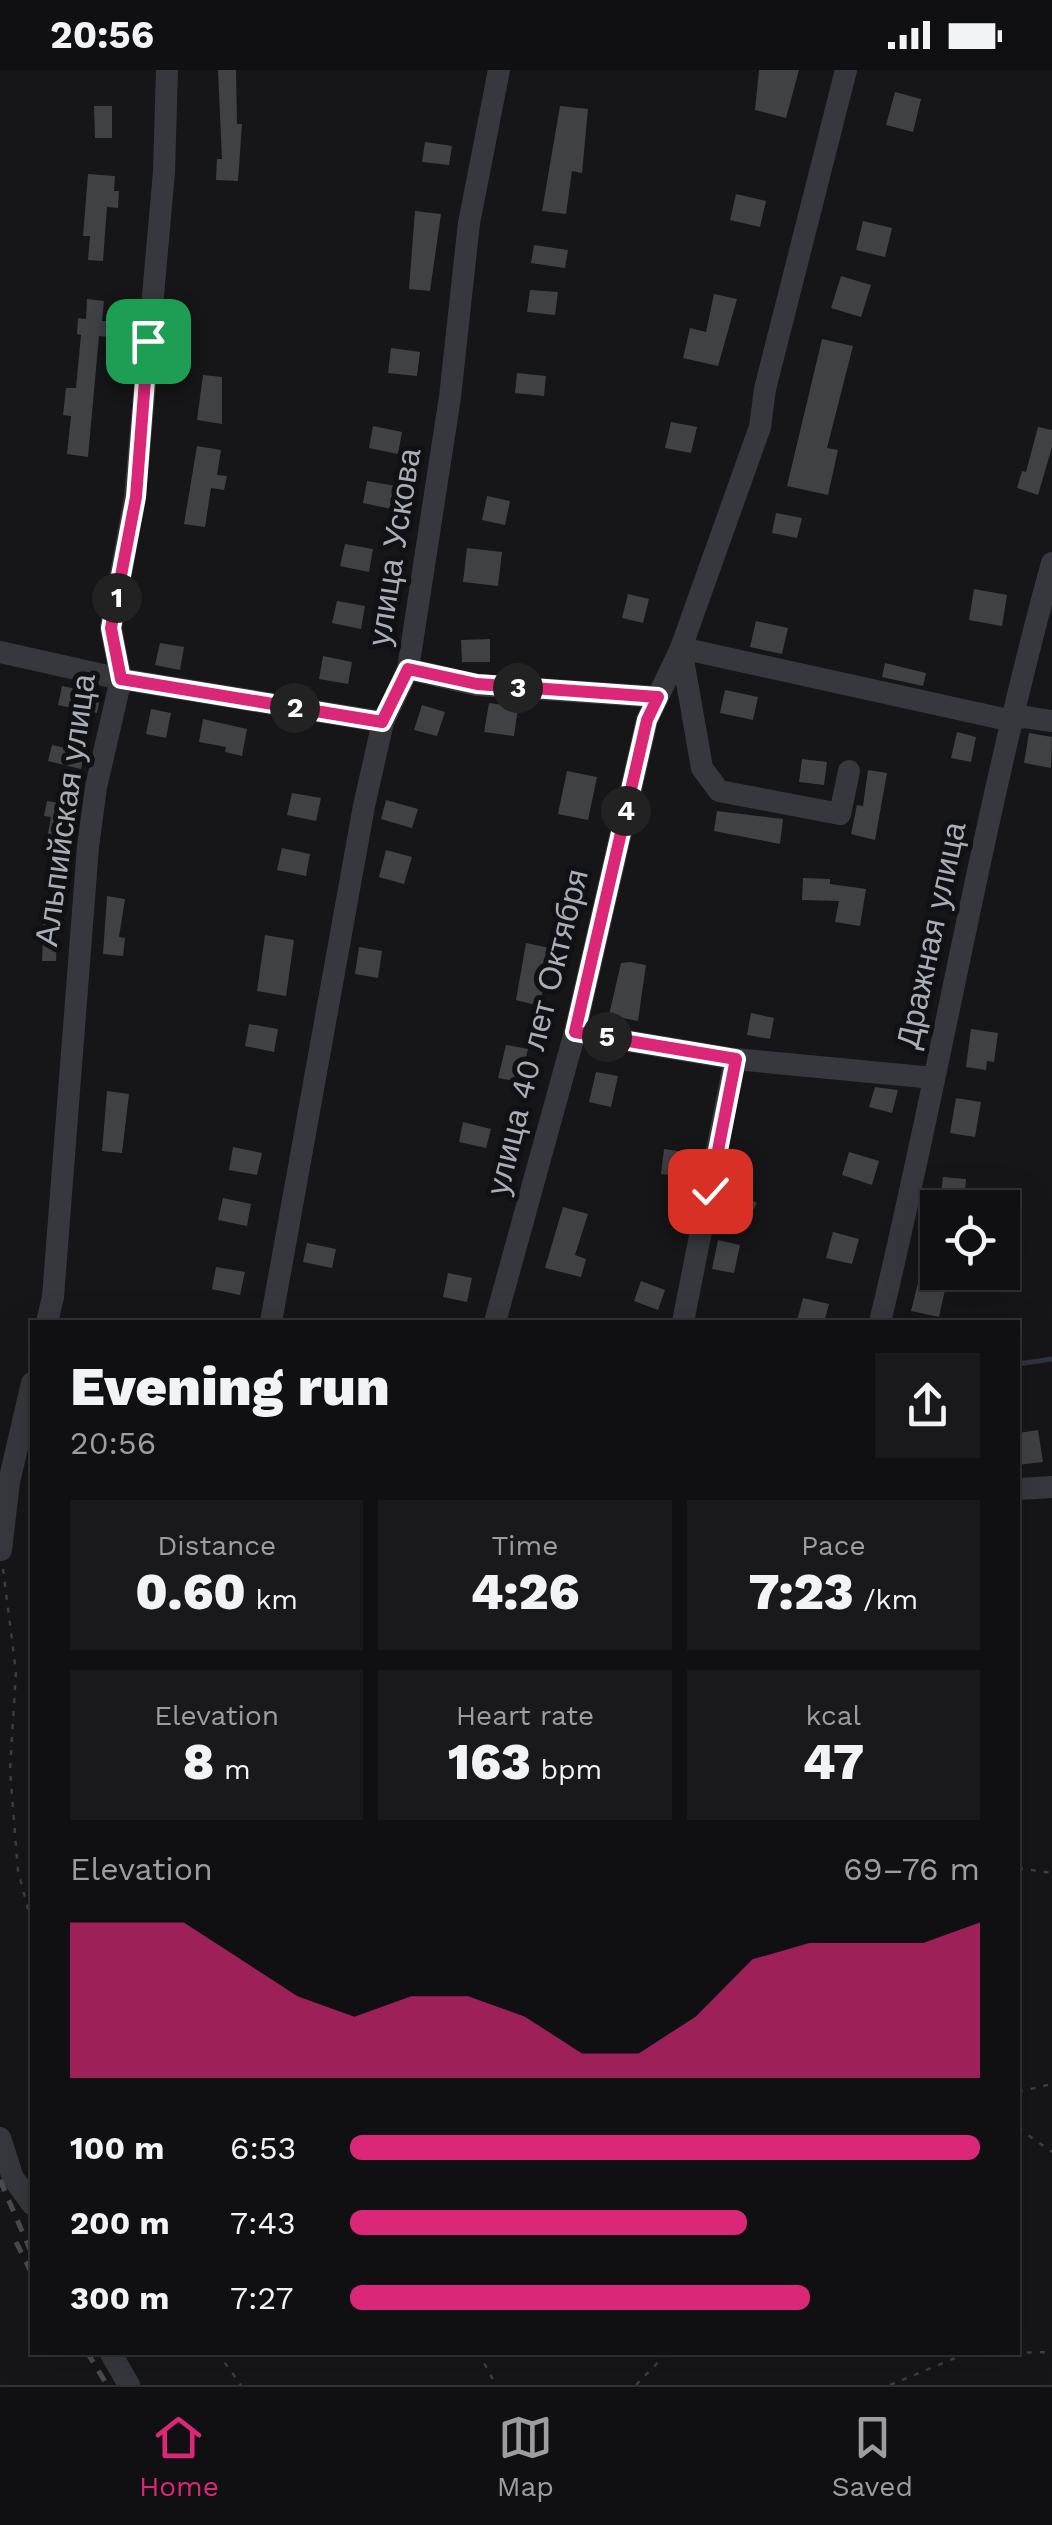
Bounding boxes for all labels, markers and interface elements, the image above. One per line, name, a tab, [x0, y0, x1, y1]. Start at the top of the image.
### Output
text: 20:56	[50, 13, 154, 57]
pin	[106, 299, 191, 384]
icon: arrive	[121, 314, 176, 369]
street label: улица Ускова	[360, 445, 428, 649]
pin: 1	[92, 573, 142, 623]
text: 1	[111, 581, 123, 614]
pin: 3	[493, 663, 543, 713]
street label: Альпийская улица	[27, 671, 103, 949]
text: 3	[510, 671, 526, 704]
pin: 2	[270, 683, 320, 733]
text: 2	[287, 691, 303, 724]
pin: 4	[601, 786, 651, 836]
text: 4	[617, 794, 635, 827]
street label: Дражная улица	[888, 818, 974, 1052]
street label: улица 40 лет Октября	[478, 865, 596, 1199]
pin: 5	[582, 1012, 632, 1062]
text: 5	[599, 1020, 615, 1053]
pin	[668, 1149, 753, 1234]
icon: check	[683, 1164, 738, 1219]
map controls	[920, 1190, 1020, 1290]
button: locate	[920, 1190, 1020, 1290]
button: share	[875, 1353, 980, 1458]
text: Evening run	[70, 1354, 390, 1418]
text: 20:56	[70, 1424, 156, 1462]
text: Distance	[157, 1529, 276, 1562]
text: Time	[492, 1529, 558, 1562]
text: Pace	[801, 1529, 866, 1562]
text: 0.60	[135, 1562, 246, 1621]
text: 4:26	[470, 1562, 580, 1621]
text: 7:23	[749, 1562, 854, 1621]
text: km	[246, 1583, 298, 1616]
text: /km	[854, 1583, 918, 1616]
text: Elevation	[154, 1699, 279, 1732]
text: Heart rate	[456, 1699, 594, 1732]
text: kcal	[806, 1699, 861, 1732]
text: 8	[183, 1732, 214, 1791]
text: 163	[448, 1732, 531, 1791]
text: 47	[802, 1732, 864, 1791]
text: m	[214, 1753, 251, 1786]
text: bpm	[531, 1753, 602, 1786]
text: Elevation	[70, 1850, 213, 1888]
text: 69–76 m	[843, 1850, 980, 1888]
text: 100 m	[70, 2129, 164, 2167]
text: 6:53	[230, 2129, 296, 2167]
text: 200 m	[70, 2204, 170, 2242]
text: 7:43	[230, 2204, 296, 2242]
text: 300 m	[70, 2279, 169, 2317]
text: 7:27	[230, 2279, 293, 2317]
tab: Home	[139, 2410, 219, 2503]
tab: Map	[497, 2410, 554, 2503]
tab: Saved	[832, 2410, 913, 2503]

